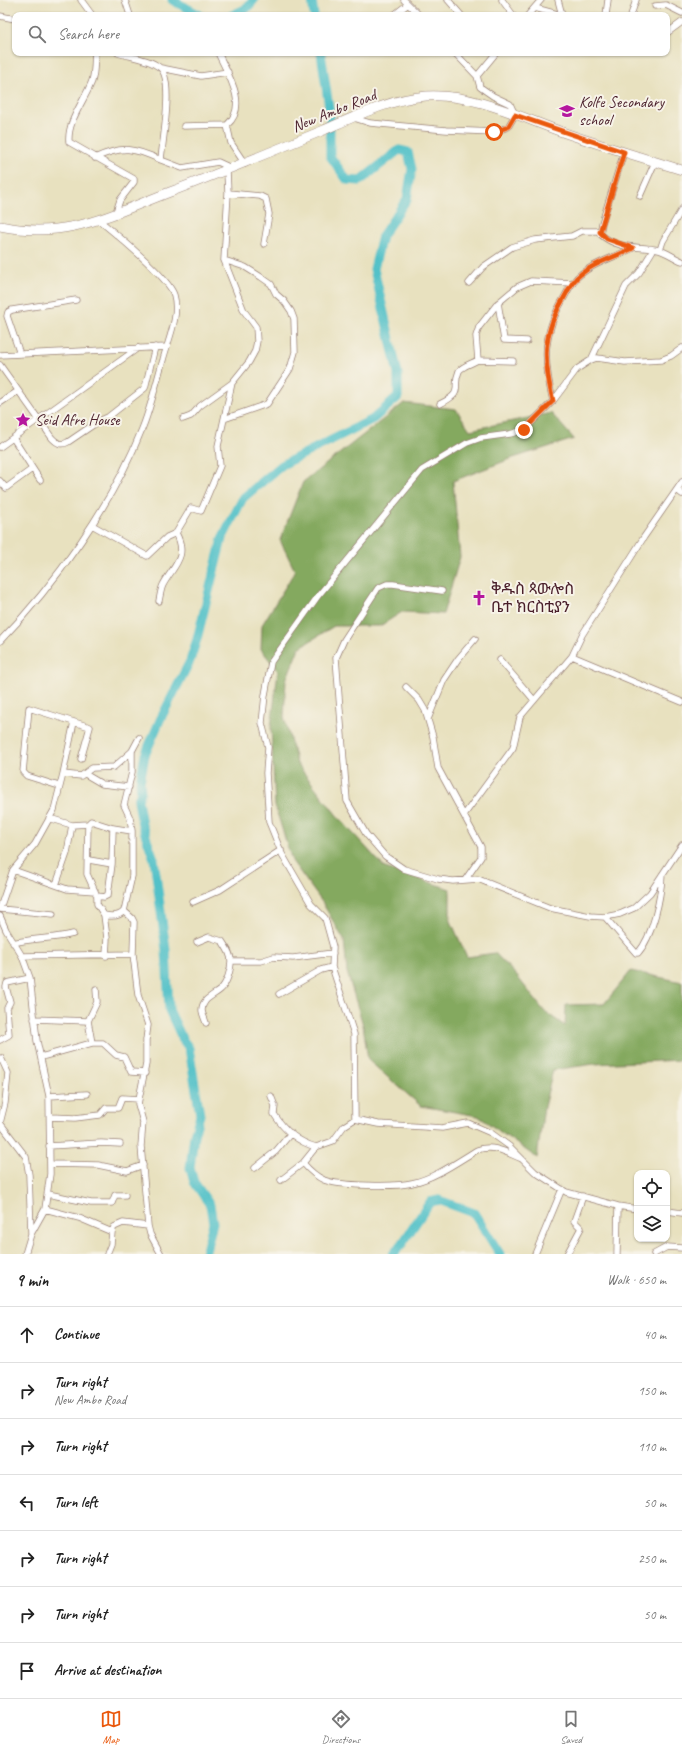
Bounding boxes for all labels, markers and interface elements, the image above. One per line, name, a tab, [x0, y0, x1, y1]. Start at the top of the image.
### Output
search box	[12, 12, 670, 56]
icon: search	[26, 23, 48, 45]
text: Search here	[58, 25, 119, 44]
street label: New Ambo Road	[289, 84, 381, 137]
place label: Kolfe Secondary school	[579, 92, 666, 130]
school or university icon: Kolfe Secondary school	[558, 102, 576, 120]
route start	[485, 123, 503, 141]
place label: Seid Afre House	[35, 410, 121, 430]
place icon: Seid Afre House	[14, 411, 32, 429]
route end	[515, 421, 533, 439]
place label: ቅዱስ ጳውሎስ ቤተ ክርስቲያን	[491, 579, 574, 617]
church icon: ቅዱስ ጳውሎስ ቤተ ክርስቲያን	[470, 589, 488, 607]
map controls	[634, 1170, 670, 1242]
button: locate	[634, 1170, 670, 1206]
button: layers	[634, 1206, 670, 1242]
text: 9 min	[16, 1270, 48, 1291]
text: Walk · 650 m	[607, 1272, 666, 1288]
icon: ahead	[16, 1324, 38, 1346]
text: Continue	[54, 1325, 99, 1344]
text: 40 m	[644, 1327, 666, 1343]
text: Turn right	[54, 1373, 107, 1392]
icon: right	[16, 1380, 38, 1402]
text: 150 m	[638, 1383, 666, 1399]
text: New Ambo Road	[54, 1392, 126, 1408]
icon: right	[16, 1436, 38, 1458]
text: Turn right	[54, 1437, 107, 1456]
text: 110 m	[638, 1439, 666, 1455]
icon: left	[16, 1492, 38, 1514]
text: Turn left	[54, 1493, 97, 1512]
text: 50 m	[644, 1495, 666, 1511]
icon: right	[16, 1548, 38, 1570]
text: Turn right	[54, 1549, 107, 1568]
text: 250 m	[638, 1551, 666, 1567]
icon: right	[16, 1604, 38, 1626]
text: Turn right	[54, 1605, 107, 1624]
text: 50 m	[644, 1607, 666, 1623]
icon: arrive	[16, 1660, 38, 1682]
text: Arrive at destination	[54, 1661, 161, 1680]
tab: Map	[100, 1708, 122, 1746]
tab: Directions	[322, 1708, 360, 1746]
tab: Saved	[560, 1708, 582, 1746]

